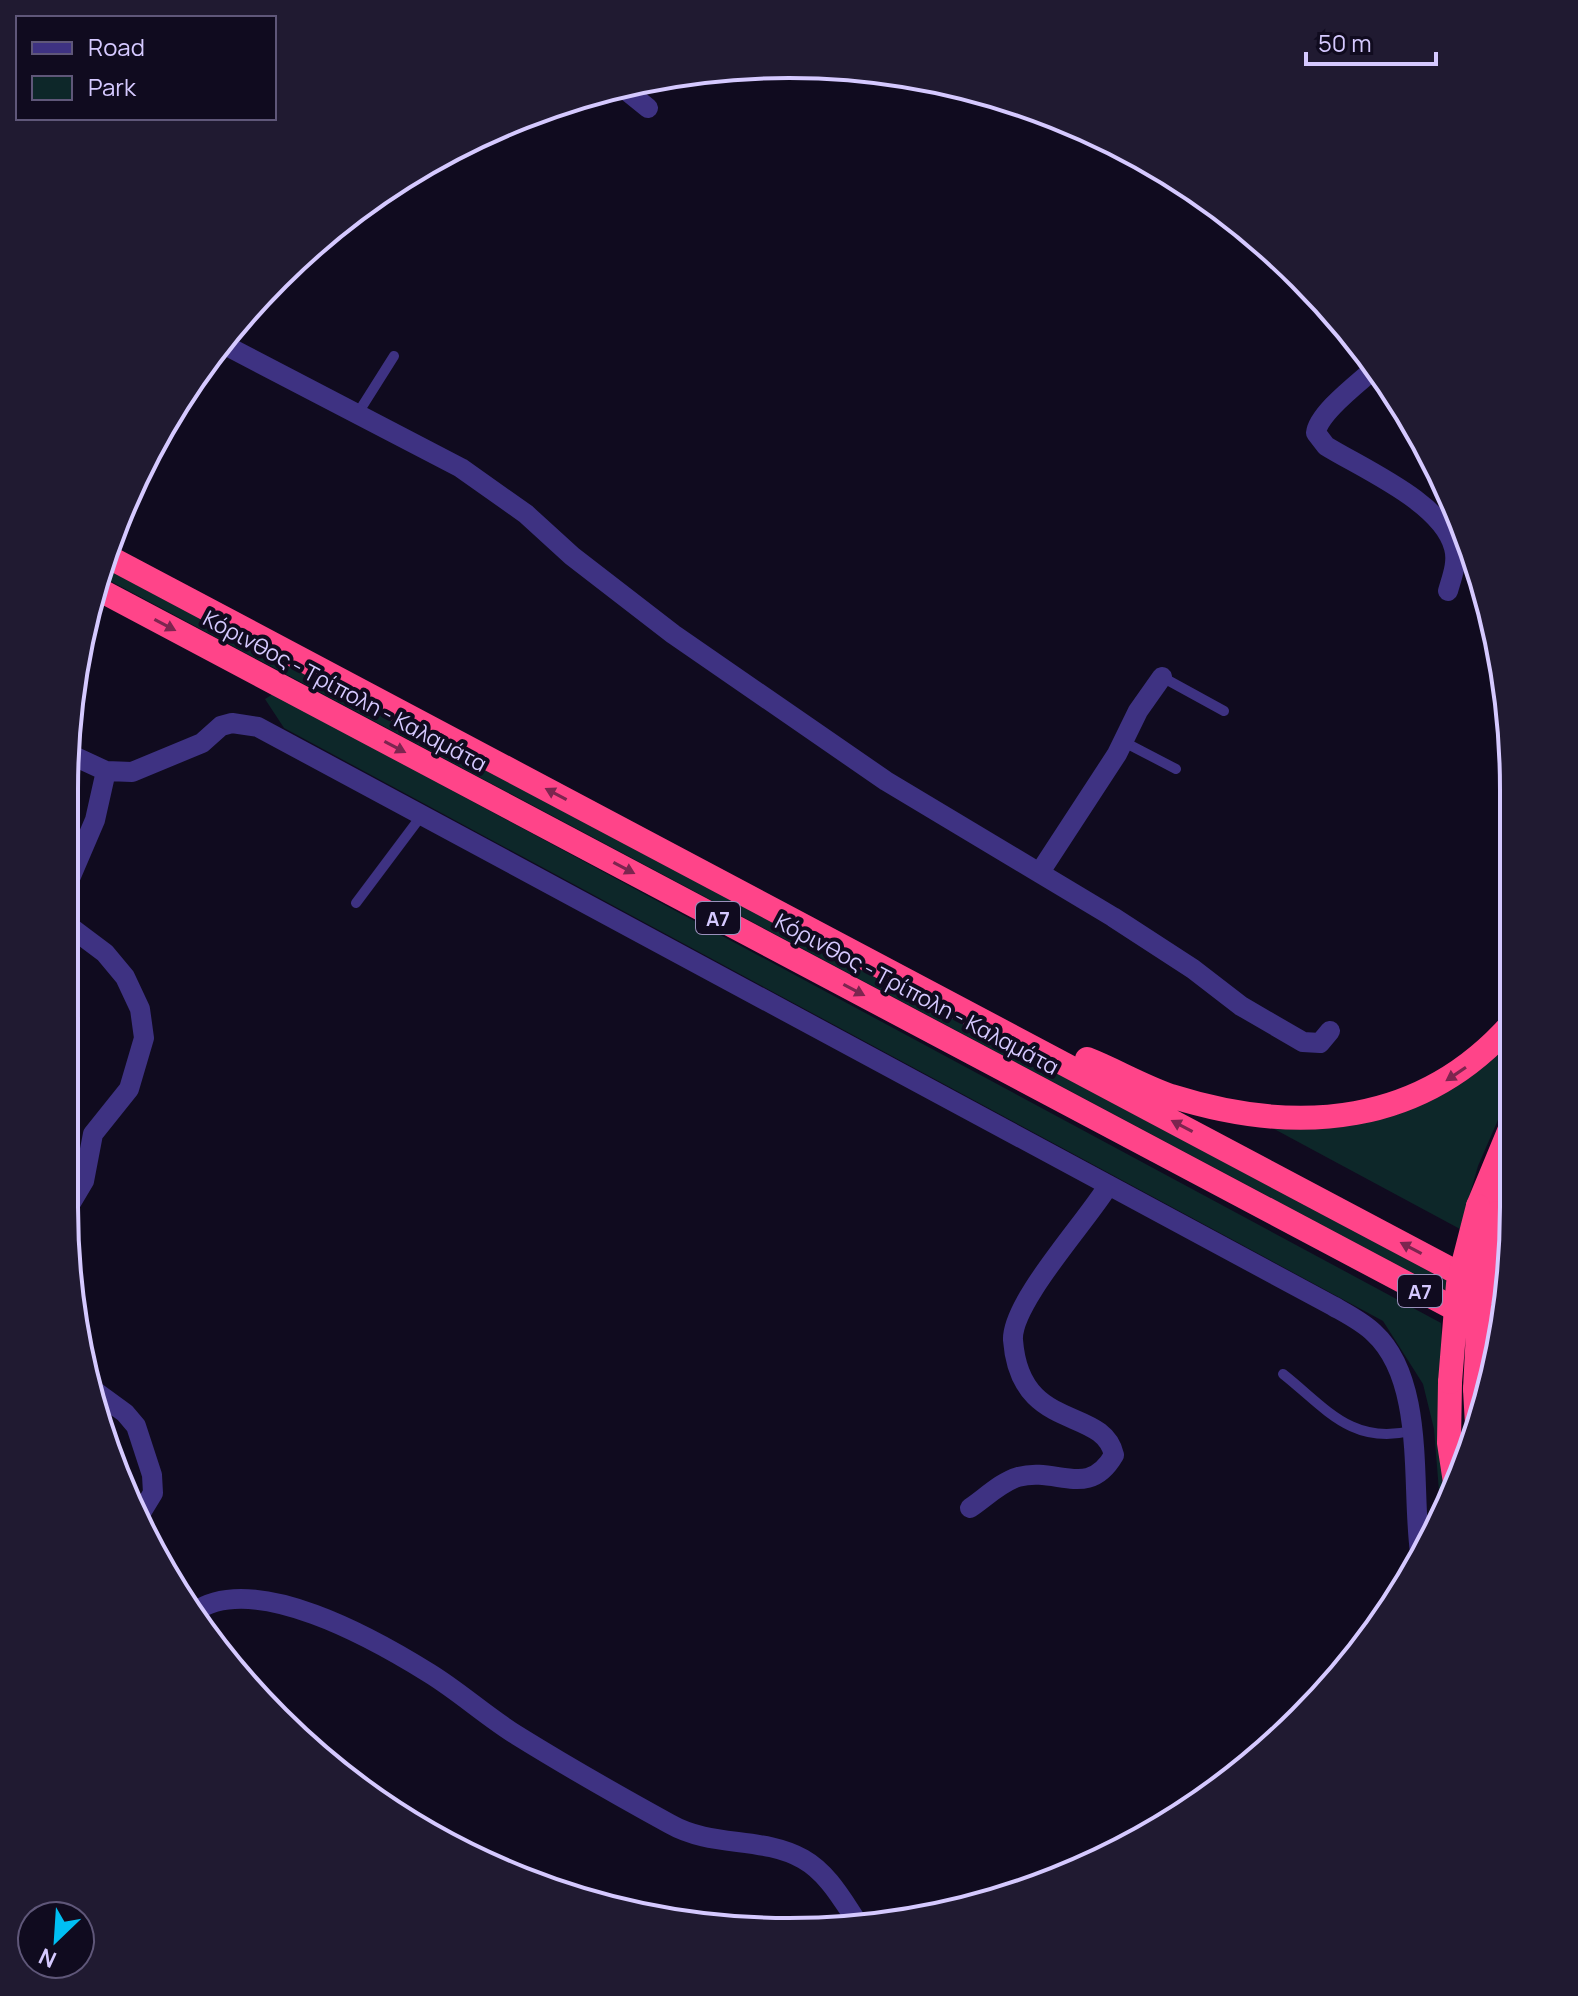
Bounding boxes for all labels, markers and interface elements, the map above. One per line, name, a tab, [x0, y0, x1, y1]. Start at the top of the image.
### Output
legend	[16, 16, 276, 120]
scale bar	[1306, 16, 1436, 66]
text: 50 m	[1318, 26, 1372, 59]
text: Road	[88, 30, 145, 63]
text: Park	[88, 70, 137, 103]
street label: Κόρινθος - Τρίπολη - Καλαμάτα	[198, 603, 492, 779]
one-way arrow	[154, 617, 176, 631]
one-way arrow	[383, 740, 406, 753]
one-way arrow	[544, 787, 567, 801]
one-way arrow	[613, 862, 636, 875]
road number: Α7	[696, 902, 740, 934]
street label: Κόρινθος - Τρίπολη - Καλαμάτα	[770, 906, 1064, 1082]
one-way arrow	[843, 983, 865, 997]
one-way arrow	[1445, 1066, 1466, 1081]
one-way arrow	[1170, 1120, 1193, 1133]
one-way arrow	[1400, 1242, 1423, 1255]
road number: Α7	[1398, 1275, 1442, 1307]
north arrow	[16, 1900, 96, 1980]
text: N	[34, 1941, 61, 1975]

